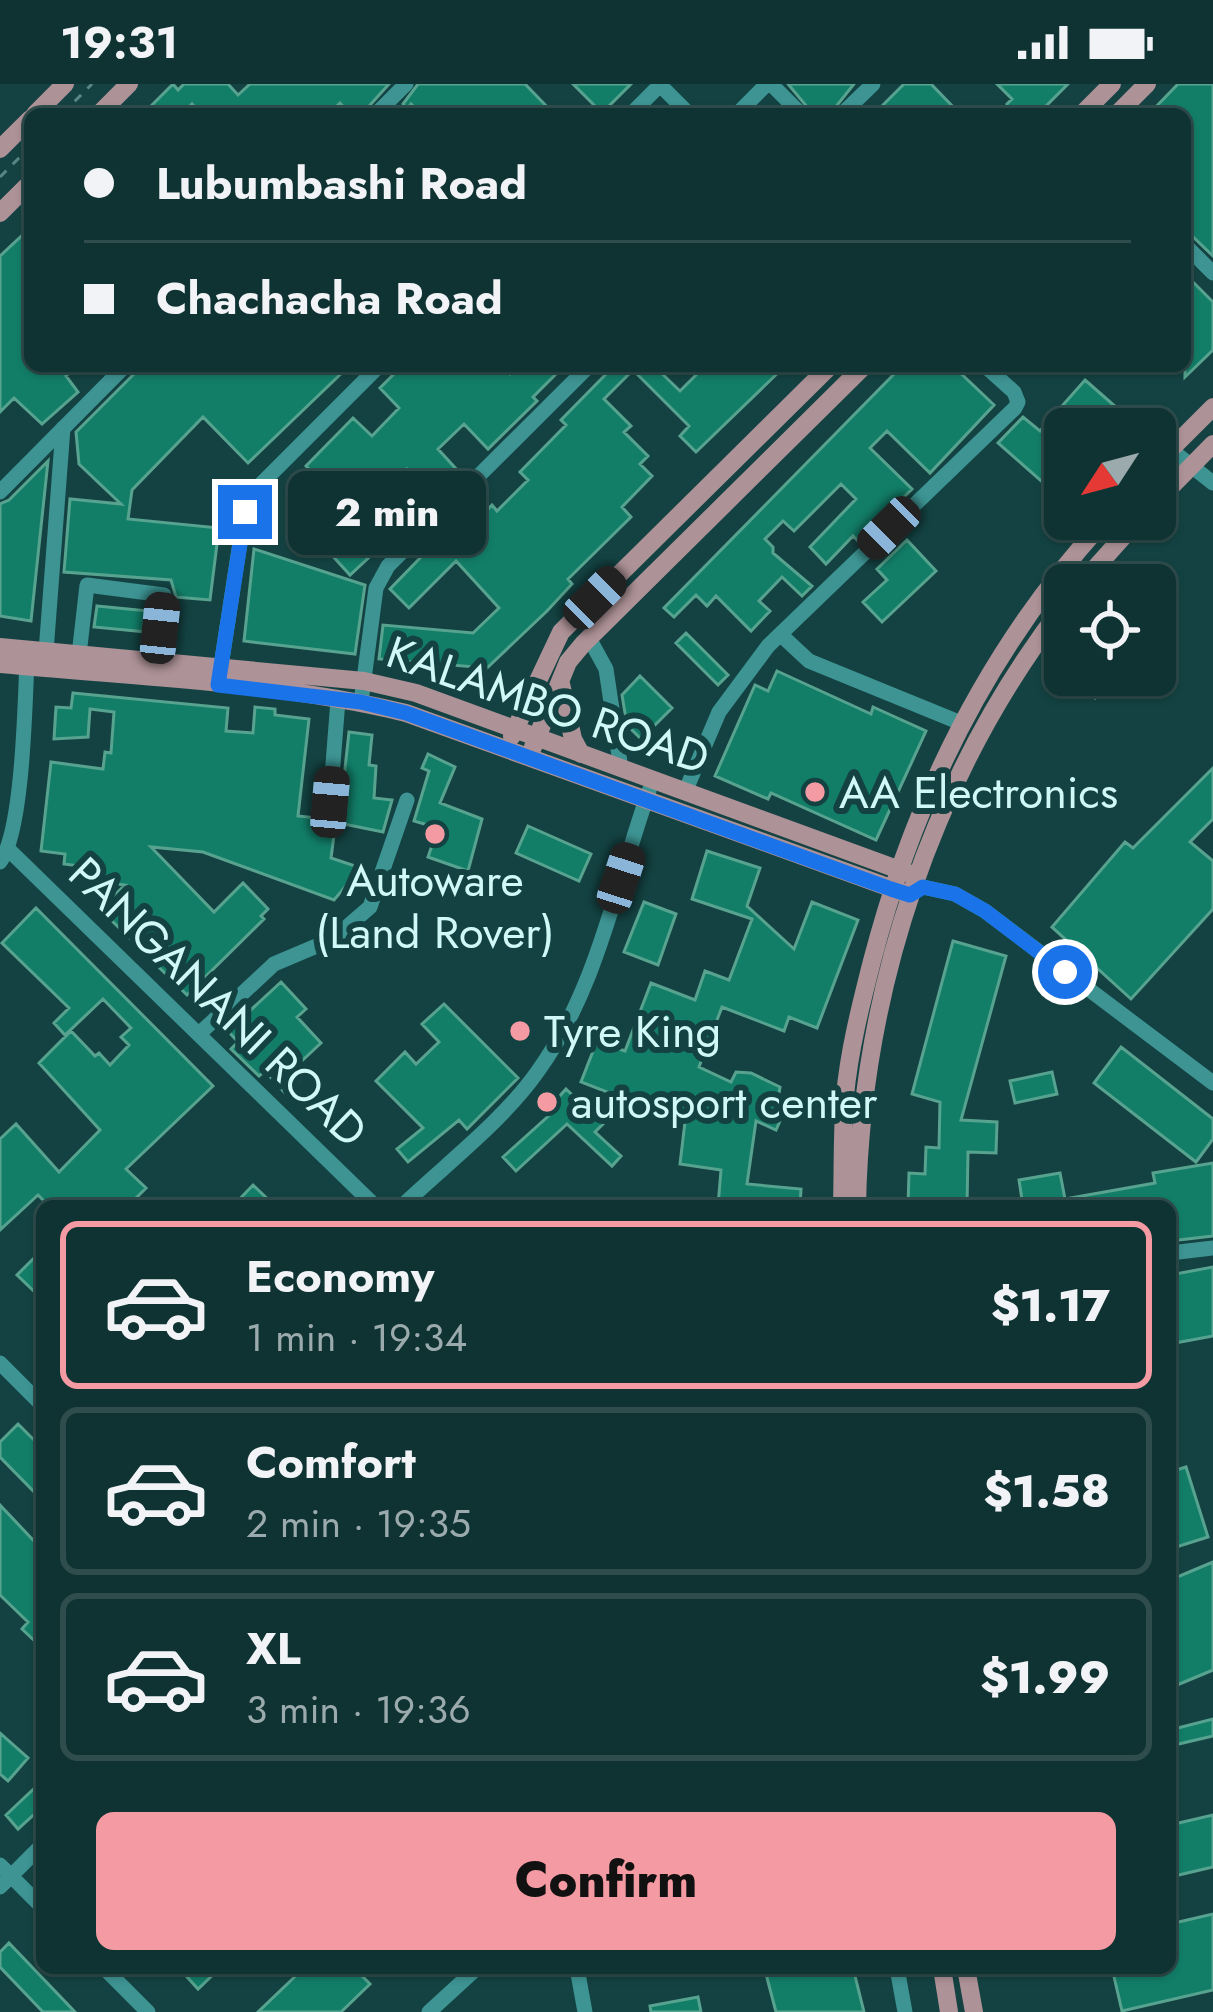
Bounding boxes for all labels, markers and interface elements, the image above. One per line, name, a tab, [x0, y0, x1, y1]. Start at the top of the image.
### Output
text: 19:31	[60, 10, 178, 75]
text: Lubumbashi Road	[156, 151, 527, 216]
text: Chachacha Road	[156, 266, 503, 331]
north arrow	[1044, 408, 1176, 540]
map controls	[1044, 408, 1176, 696]
callout: 2 min	[287, 470, 485, 554]
text: 2 min	[335, 484, 439, 541]
route end	[218, 485, 272, 539]
car	[851, 490, 927, 566]
car	[557, 560, 633, 636]
button: locate	[1044, 564, 1176, 696]
car	[138, 590, 182, 666]
street label: KALAMBO ROAD	[378, 619, 718, 791]
place label: AA Electronics	[839, 760, 1118, 825]
car	[309, 765, 351, 839]
marker: AA Electronics	[802, 779, 828, 805]
marker: Autoware (Land Rover)	[422, 821, 448, 847]
car	[593, 838, 649, 918]
street label: PANGANANI ROAD	[54, 842, 382, 1162]
place label: Autoware (Land Rover)	[315, 848, 555, 965]
route start	[1038, 945, 1092, 999]
place label: Tyre King	[544, 999, 721, 1064]
marker: Tyre King	[507, 1018, 533, 1044]
place label: autosport center	[571, 1070, 878, 1135]
marker: autosport center	[534, 1089, 560, 1115]
text: Economy	[246, 1244, 434, 1309]
icon: car	[102, 1251, 210, 1359]
text: $1.17	[991, 1273, 1110, 1338]
text: 1 min · 19:34	[246, 1309, 467, 1366]
text: Comfort	[246, 1430, 416, 1495]
icon: car	[102, 1437, 210, 1545]
text: $1.58	[984, 1459, 1110, 1524]
text: 2 min · 19:35	[246, 1495, 471, 1552]
text: XL	[246, 1616, 301, 1681]
icon: car	[102, 1623, 210, 1731]
text: $1.99	[980, 1645, 1110, 1710]
text: 3 min · 19:36	[246, 1681, 471, 1738]
button: Confirm	[96, 1812, 1116, 1950]

